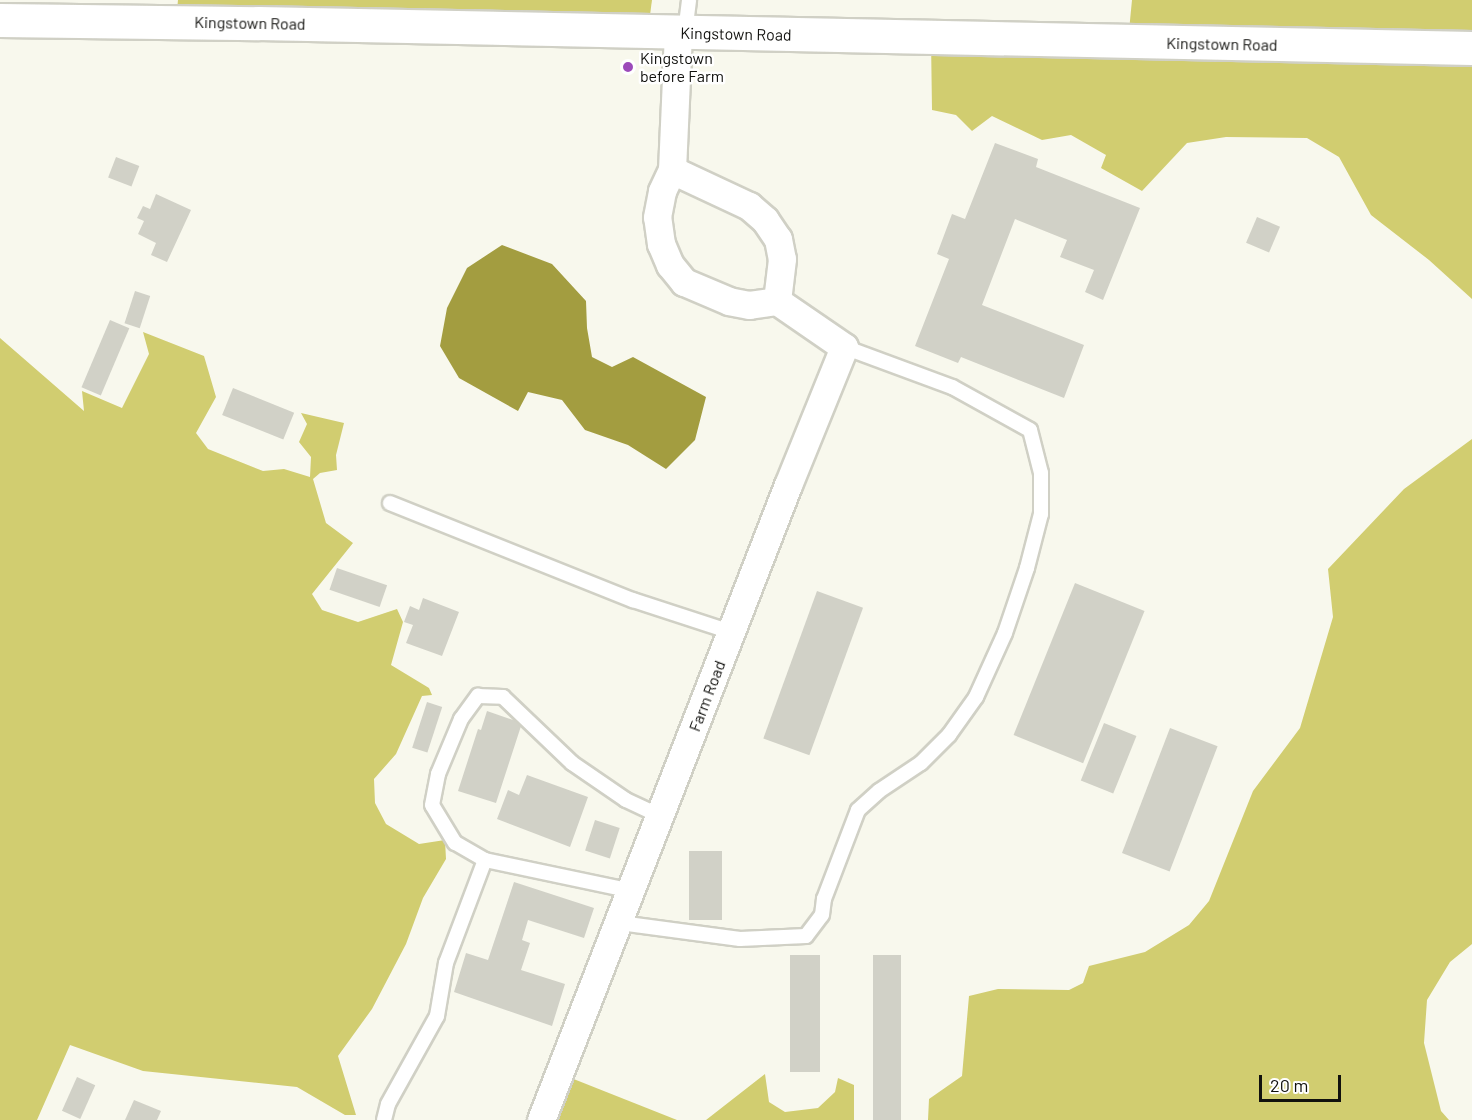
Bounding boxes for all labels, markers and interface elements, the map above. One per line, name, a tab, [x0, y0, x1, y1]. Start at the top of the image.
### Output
street label: Kingstown Road	[194, 12, 306, 34]
street label: Kingstown Road	[680, 23, 792, 45]
street label: Kingstown Road	[1166, 33, 1278, 55]
place label: Kingstown before Farm	[640, 48, 724, 86]
marker: Kingstown before Farm	[621, 60, 635, 74]
street label: Farm Road	[685, 658, 729, 734]
scale bar	[1262, 1063, 1344, 1101]
text: 20 m	[1270, 1074, 1308, 1096]

